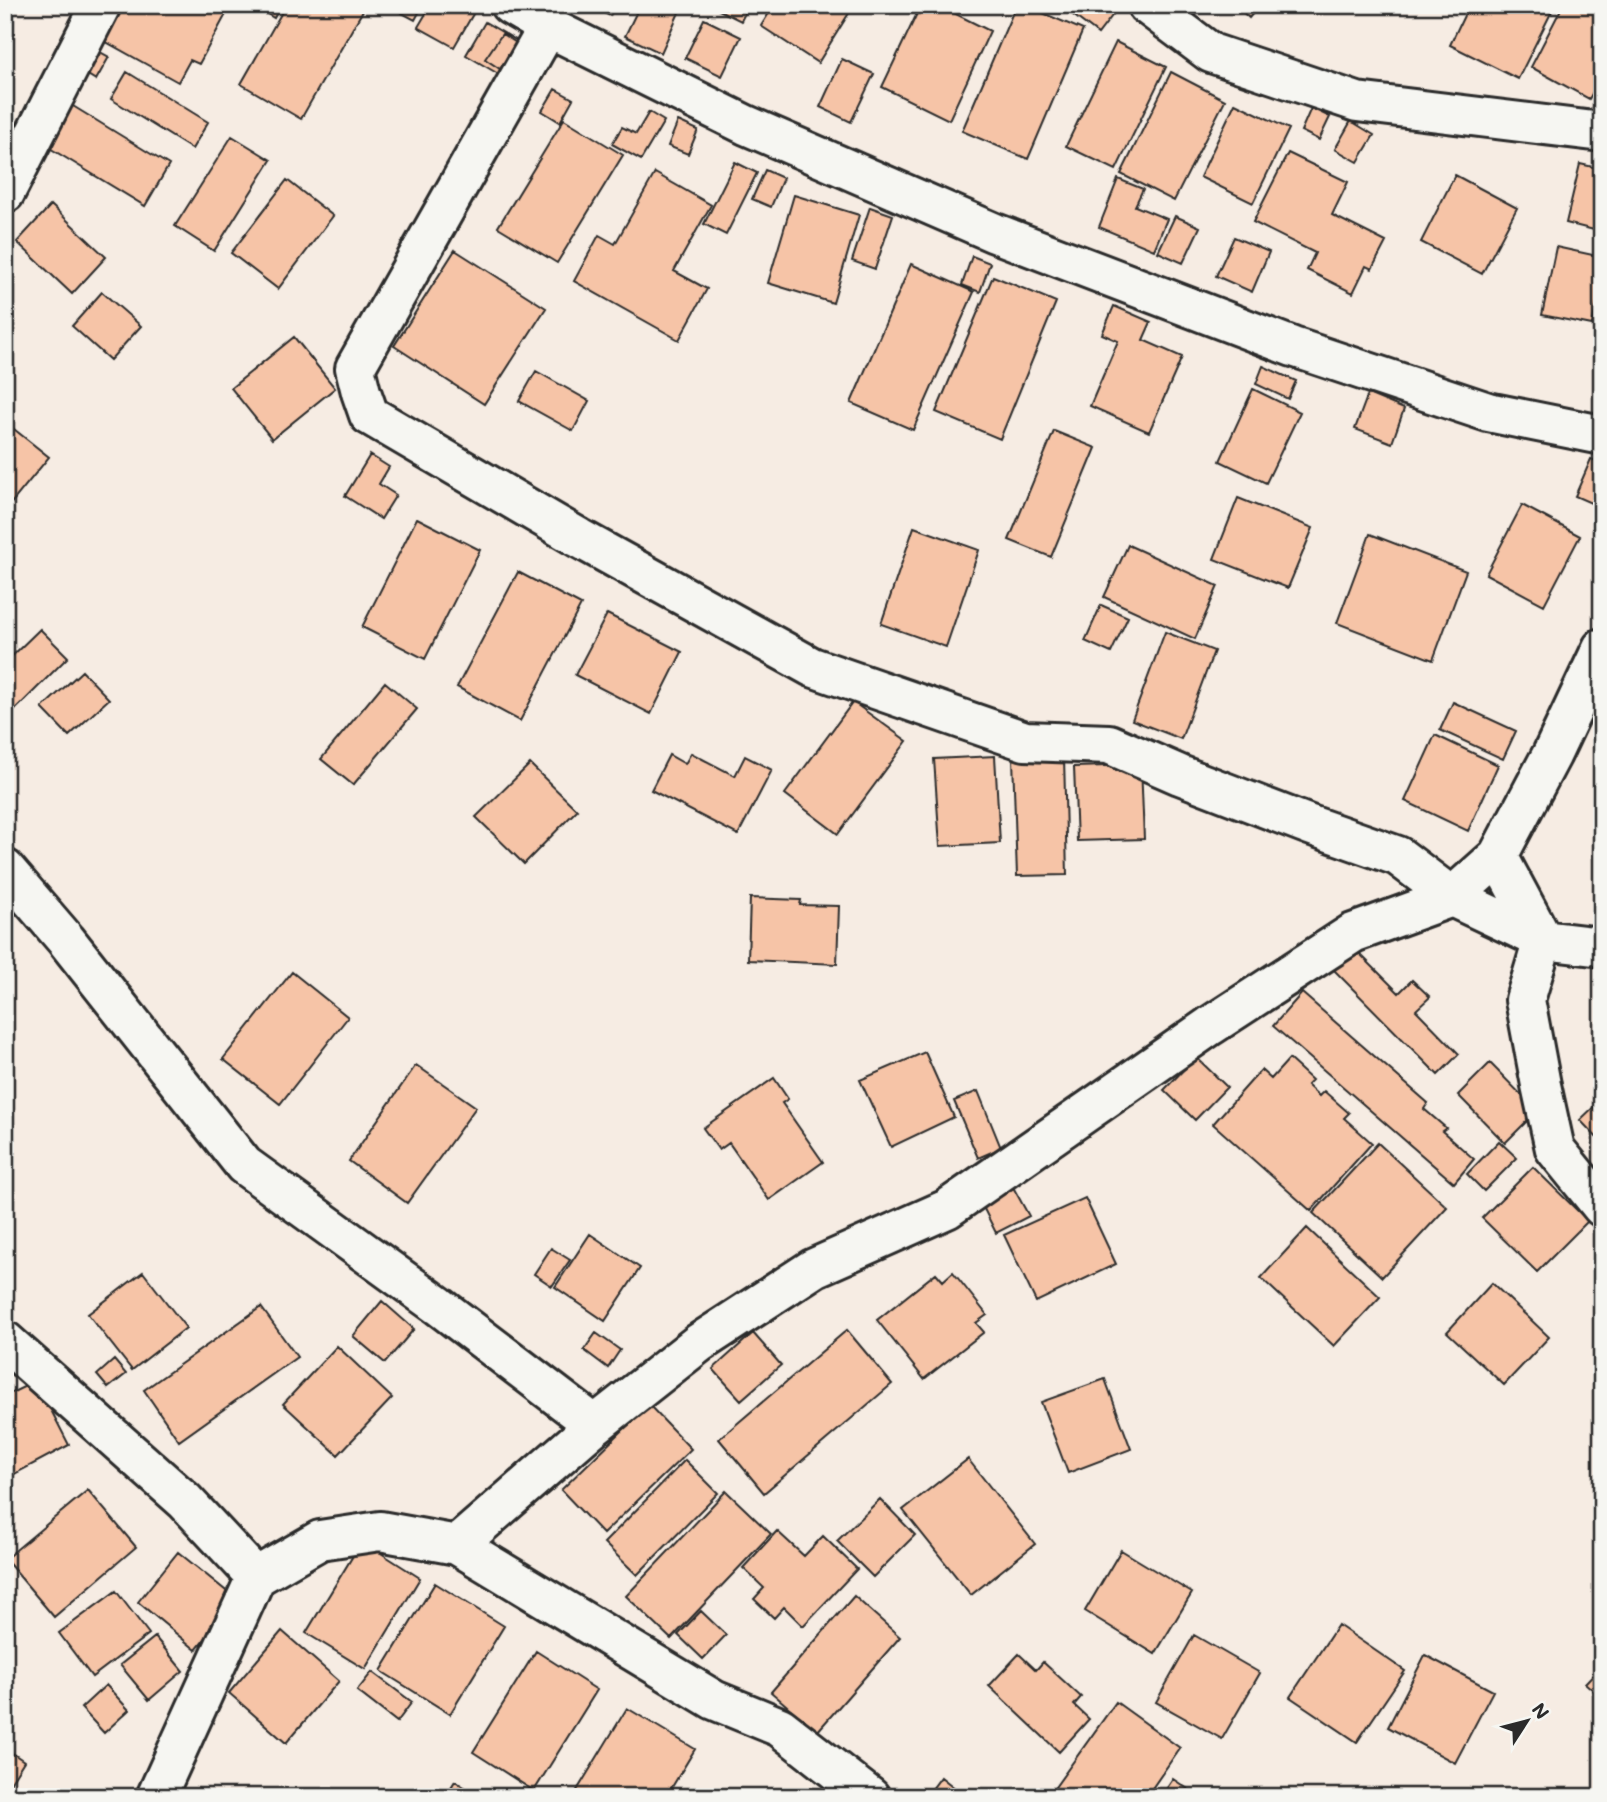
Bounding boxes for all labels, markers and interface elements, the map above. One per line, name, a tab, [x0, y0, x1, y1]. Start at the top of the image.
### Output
north arrow	[1492, 1686, 1562, 1756]
text: N	[1527, 1698, 1556, 1724]

